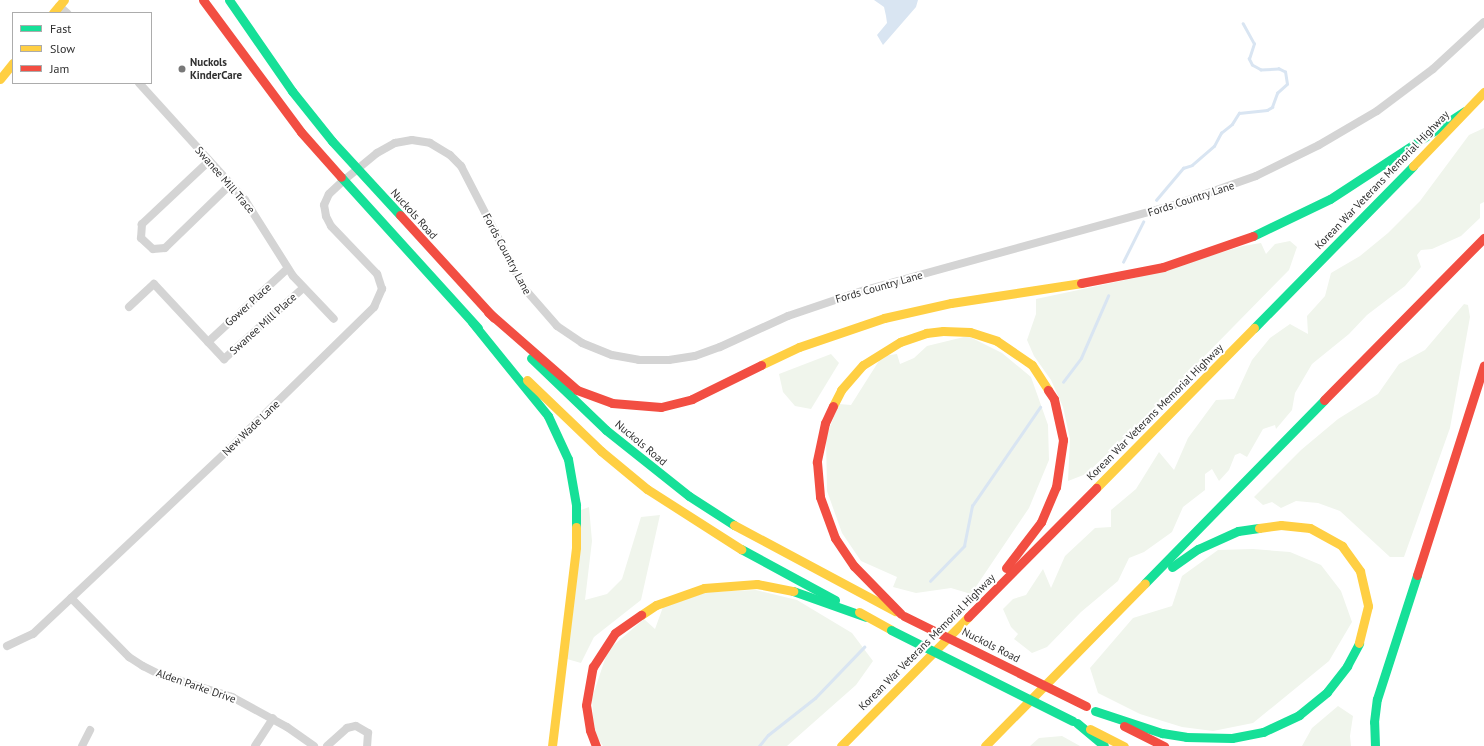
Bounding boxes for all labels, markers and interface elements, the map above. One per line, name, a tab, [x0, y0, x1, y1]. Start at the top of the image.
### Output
legend	[12, 12, 152, 84]
text: Fast	[50, 21, 71, 36]
text: Slow	[50, 41, 75, 56]
place label: Nuckols KinderCare	[190, 56, 242, 82]
text: Jam	[50, 61, 69, 76]
marker: Nuckols KinderCare	[177, 64, 187, 74]
street label: Korean War Veterans Memorial Highway	[1312, 108, 1452, 252]
street label: Swanee Mill Trace	[192, 144, 258, 216]
street label: Fords Country Lane	[1146, 179, 1236, 219]
street label: Nuckols Road	[388, 186, 440, 242]
street label: Fords Country Lane	[480, 211, 534, 297]
street label: Fords Country Lane	[834, 268, 924, 306]
street label: Gower Place	[222, 281, 274, 329]
street label: Swanee Mill Place	[227, 290, 299, 358]
street label: Korean War Veterans Memorial Highway	[1084, 341, 1226, 483]
street label: New Wade Lane	[219, 397, 283, 459]
street label: Nuckols Road	[612, 418, 670, 468]
street label: Korean War Veterans Memorial Highway	[856, 571, 998, 713]
street label: Nuckols Road	[960, 625, 1022, 665]
street label: Alden Parke Drive	[154, 666, 238, 706]

